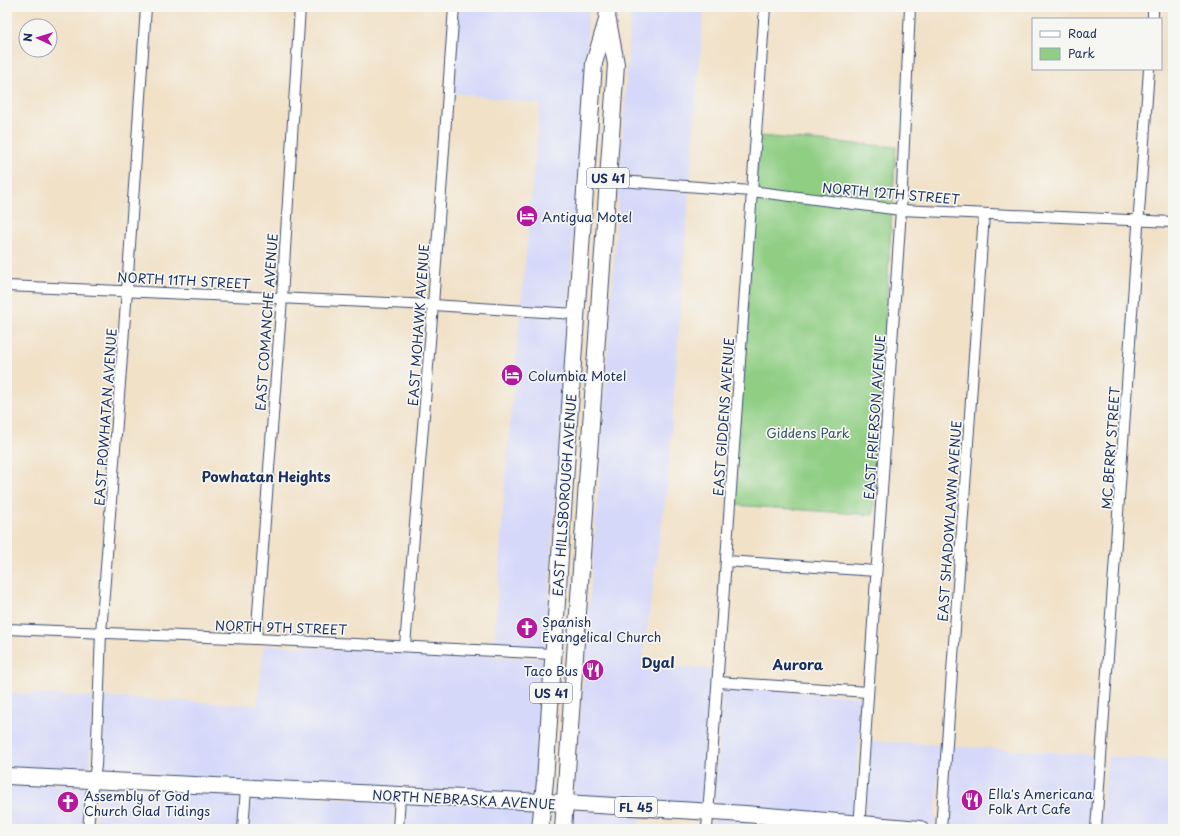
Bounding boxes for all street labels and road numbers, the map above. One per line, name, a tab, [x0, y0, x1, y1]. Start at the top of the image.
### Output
road number: US 41	[587, 168, 629, 188]
street label: NORTH 12TH STREET	[821, 178, 961, 208]
street label: EAST COMANCHE AVENUE	[250, 233, 282, 411]
street label: EAST MOHAWK AVENUE	[403, 243, 433, 407]
street label: NORTH 11TH STREET	[117, 267, 251, 293]
street label: EAST POWHATAN AVENUE	[89, 327, 121, 507]
street label: EAST FRIERSON AVENUE	[859, 334, 889, 500]
street label: EAST GIDDENS AVENUE	[708, 337, 738, 497]
street label: MC BERRY STREET	[1096, 386, 1124, 510]
street label: EAST HILLSBOROUGH AVENUE	[547, 393, 581, 597]
street label: EAST SHADOWLAWN AVENUE	[932, 419, 966, 622]
street label: NORTH 9TH STREET	[215, 615, 348, 639]
road number: US 41	[530, 683, 572, 703]
street label: NORTH NEBRASKA AVENUE	[372, 785, 557, 813]
road number: FL 45	[615, 797, 657, 817]

